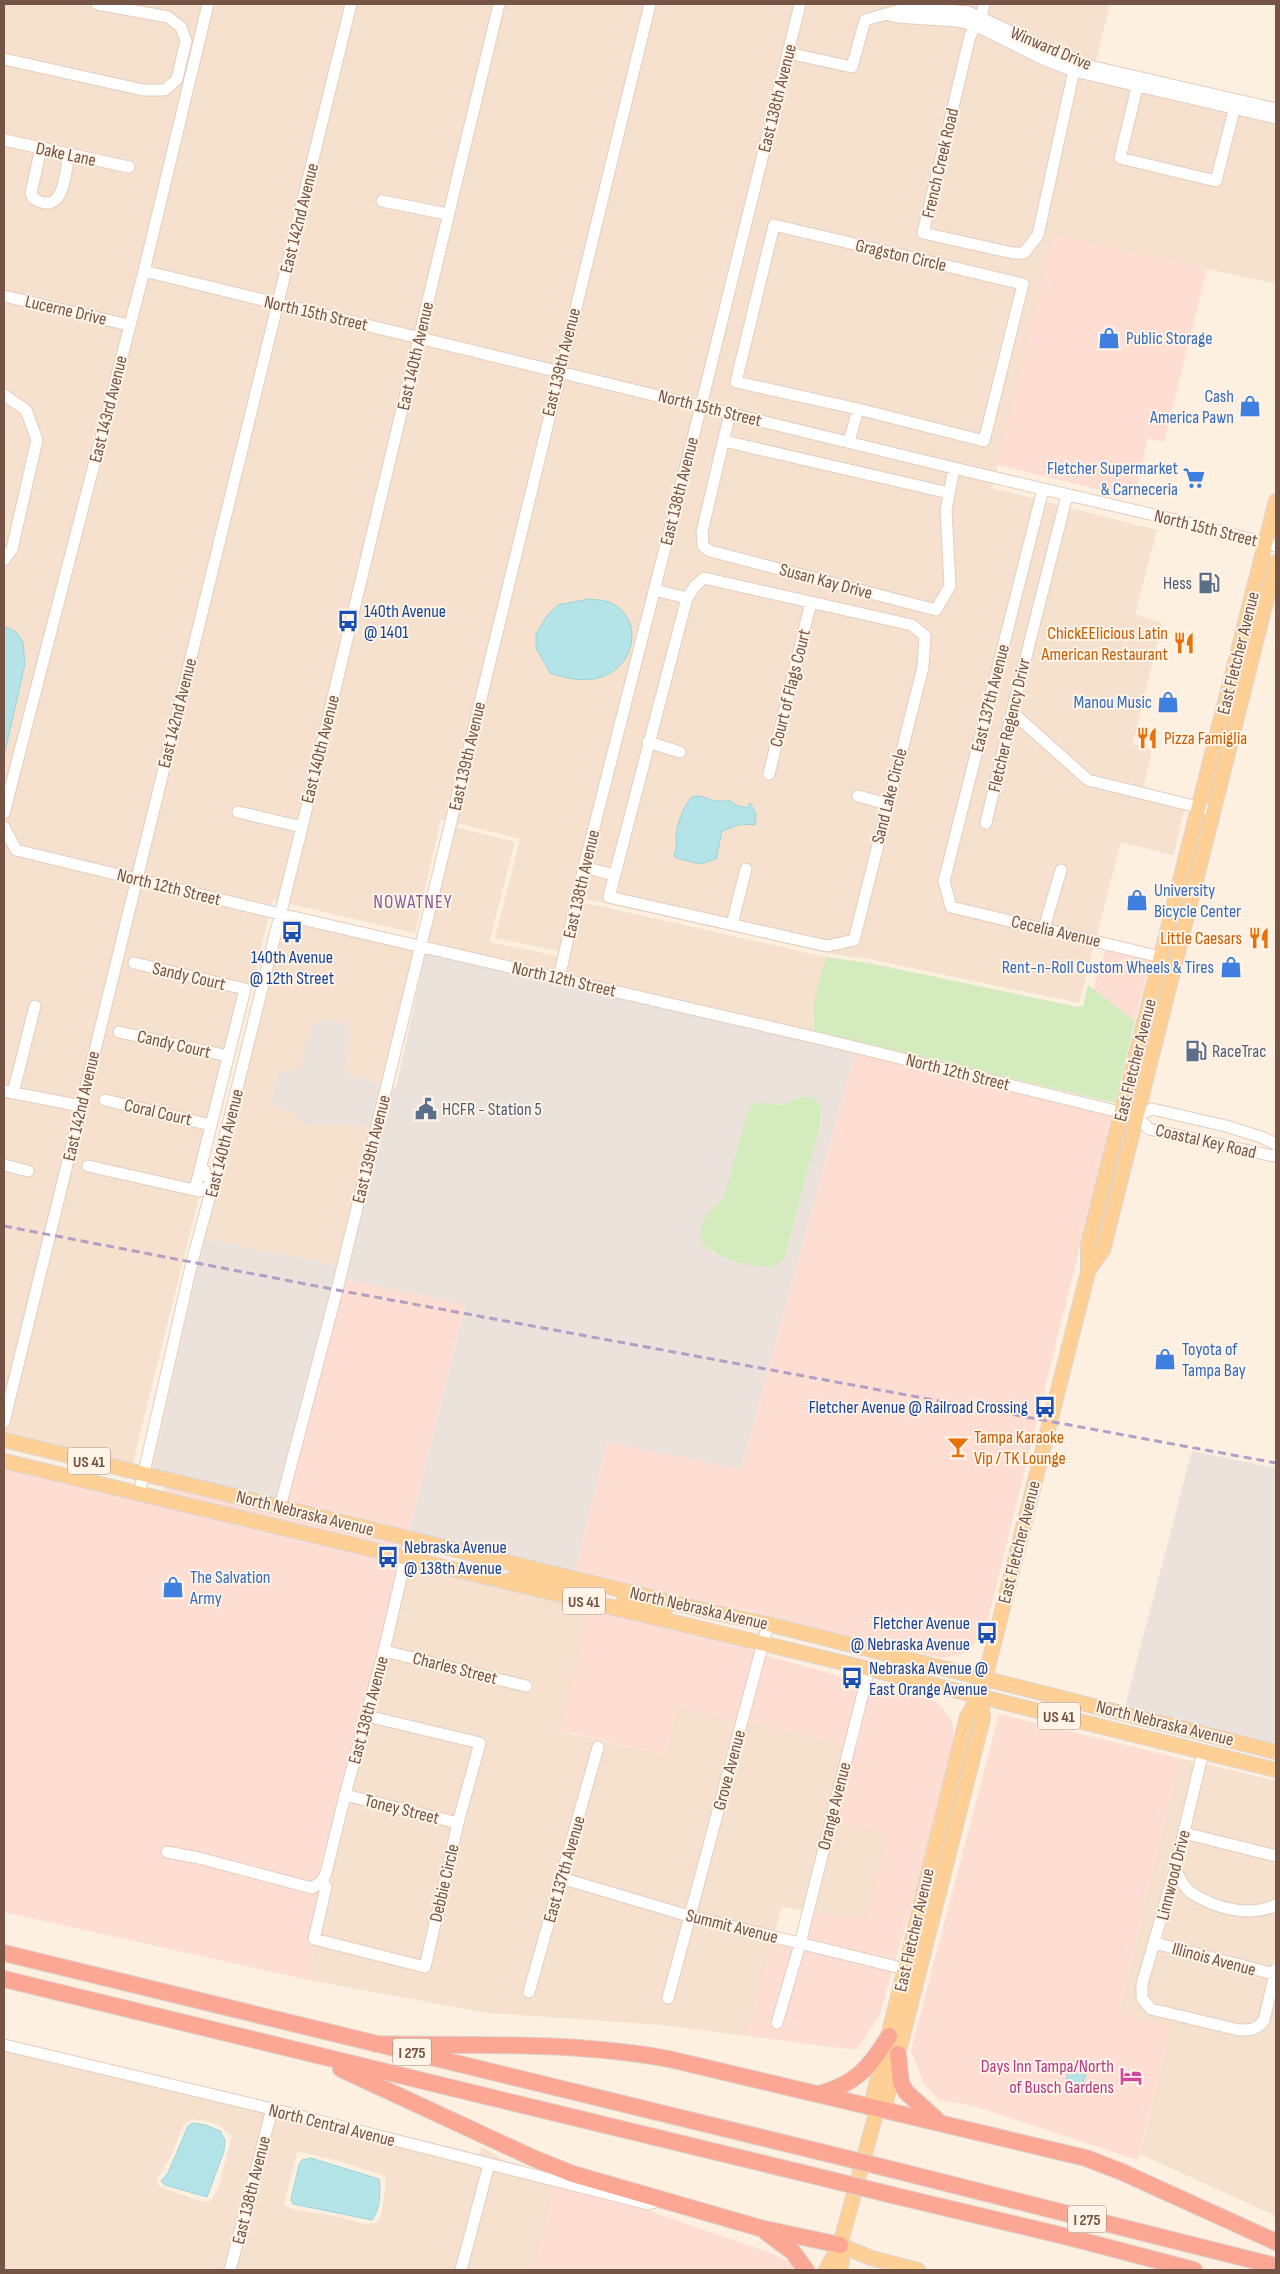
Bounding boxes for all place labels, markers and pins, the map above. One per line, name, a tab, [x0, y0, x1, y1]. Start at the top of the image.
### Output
shop icon: Public Storage	[1096, 325, 1122, 351]
place label: Public Storage	[1126, 328, 1212, 349]
place label: Cash America Pawn	[1149, 386, 1234, 428]
shop icon: Cash America Pawn	[1237, 393, 1263, 419]
place label: Fletcher Supermarket & Carneceria	[1047, 458, 1178, 500]
supermarket icon: Fletcher Supermarket & Carneceria	[1181, 465, 1207, 491]
fuel station icon: Hess	[1196, 570, 1222, 596]
place label: Hess	[1163, 573, 1192, 594]
place label: 140th Avenue @ 1401	[364, 601, 446, 643]
bus stop icon: 140th Avenue @ 1401	[335, 608, 361, 634]
place label: ChickEElicious Latin American Restaurant	[1040, 623, 1169, 665]
restaurant icon: ChickEElicious Latin American Restaurant	[1171, 630, 1197, 656]
shop icon: Manou Music	[1155, 689, 1181, 715]
place label: Manou Music	[1074, 692, 1152, 713]
restaurant icon: Pizza Famiglia	[1134, 725, 1160, 751]
place label: Pizza Famiglia	[1164, 728, 1247, 749]
place label: University Bicycle Center	[1154, 880, 1241, 922]
shop icon: University Bicycle Center	[1124, 887, 1150, 913]
bus stop icon: 140th Avenue @ 12th Street	[279, 919, 305, 945]
restaurant icon: Little Caesars	[1246, 925, 1272, 951]
place label: Little Caesars	[1160, 928, 1242, 949]
place label: 140th Avenue @ 12th Street	[250, 947, 335, 989]
shop icon: Rent-n-Roll Custom Wheels & Tires	[1218, 954, 1244, 980]
place label: Rent-n-Roll Custom Wheels & Tires	[1002, 957, 1214, 978]
fuel station icon: RaceTrac	[1183, 1038, 1209, 1064]
place label: RaceTrac	[1212, 1041, 1266, 1062]
public building icon: HCFR - Station 5	[413, 1096, 439, 1122]
place label: HCFR - Station 5	[442, 1099, 542, 1120]
place label: Toyota of Tampa Bay	[1182, 1339, 1246, 1381]
shop icon: Toyota of Tampa Bay	[1152, 1346, 1178, 1372]
bus stop icon: Fletcher Avenue @ Railroad Crossing	[1032, 1394, 1058, 1420]
place label: Fletcher Avenue @ Railroad Crossing	[809, 1397, 1028, 1418]
place label: Tampa Karaoke Vip / TK Lounge	[974, 1427, 1066, 1469]
bar icon: Tampa Karaoke Vip / TK Lounge	[945, 1434, 971, 1460]
place label: Nebraska Avenue @ 138th Avenue	[404, 1537, 507, 1579]
bus stop icon: Nebraska Avenue @ 138th Avenue	[375, 1544, 401, 1570]
place label: The Salvation Army	[189, 1567, 271, 1609]
shop icon: The Salvation Army	[160, 1574, 186, 1600]
place label: Fletcher Avenue @ Nebraska Avenue	[851, 1613, 970, 1655]
bus stop icon: Fletcher Avenue @ Nebraska Avenue	[974, 1620, 1000, 1646]
place label: Nebraska Avenue @ East Orange Avenue	[869, 1658, 988, 1700]
bus stop icon: Nebraska Avenue @ East Orange Avenue	[839, 1665, 865, 1691]
place label: Days Inn Tampa/North of Busch Gardens	[981, 2056, 1114, 2098]
hotel icon: Days Inn Tampa/North of Busch Gardens	[1118, 2063, 1144, 2089]

